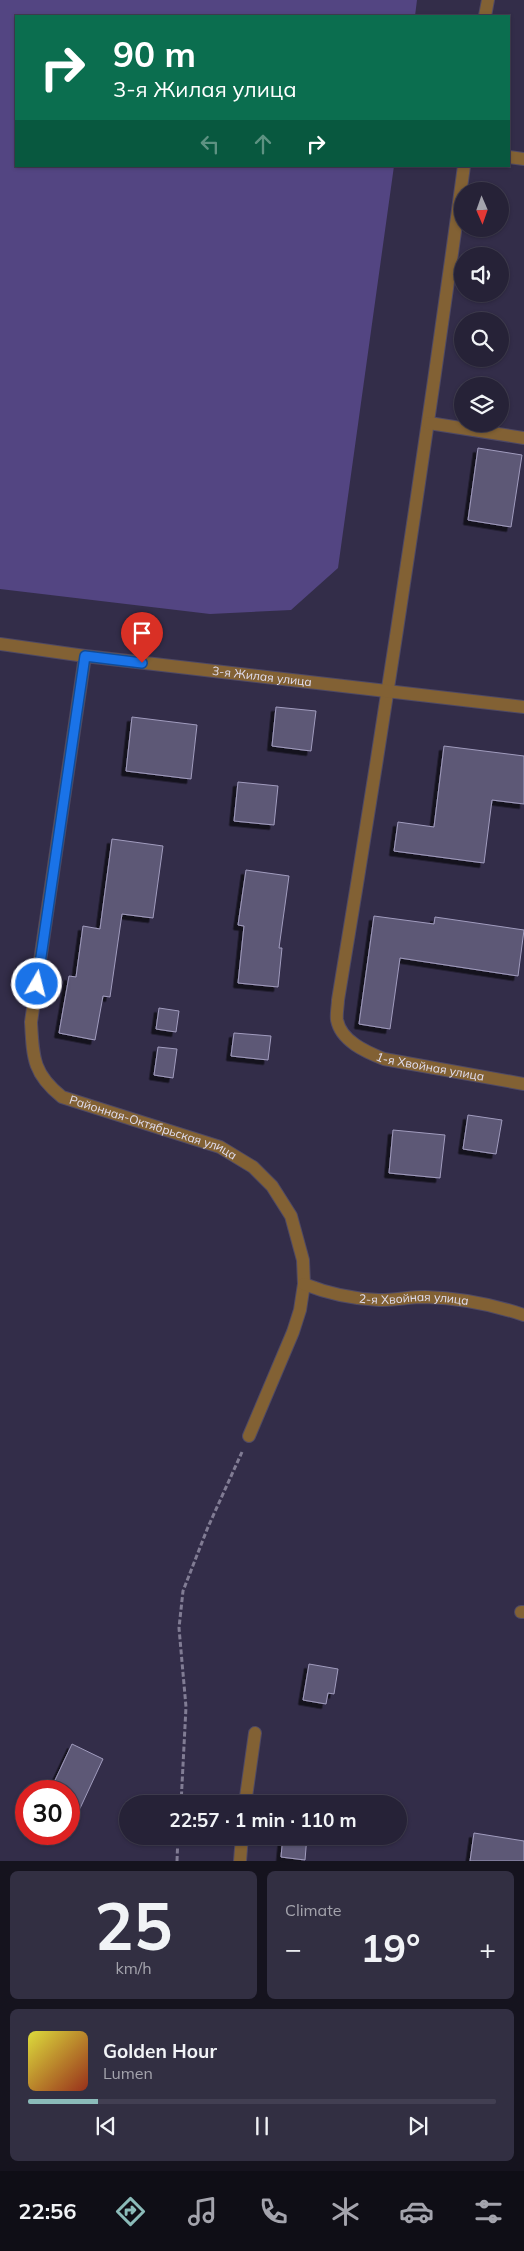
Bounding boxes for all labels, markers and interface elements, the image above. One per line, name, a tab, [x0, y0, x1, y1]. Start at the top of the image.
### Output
text: 90 m	[113, 32, 196, 76]
icon: right	[30, 35, 95, 100]
text: 3-я Жилая улица	[113, 75, 297, 103]
icon: left	[196, 130, 224, 158]
icon: ahead	[249, 130, 277, 158]
icon: right	[302, 130, 330, 158]
north arrow	[454, 182, 509, 238]
map controls	[454, 182, 509, 432]
button: sound	[454, 247, 509, 302]
button: search	[454, 312, 509, 367]
button: layers	[454, 377, 509, 432]
pin	[121, 612, 163, 663]
icon: arrive	[128, 619, 156, 647]
street label: 3-я Жилая улица	[211, 663, 313, 689]
position arrow	[10, 957, 62, 1009]
street label: 1-я Хвойная улица	[374, 1049, 486, 1084]
street label: Районная-Октябрьская улица	[68, 1092, 240, 1162]
street label: 2-я Хвойная улица	[358, 1289, 470, 1308]
speed limit sign: 30	[15, 1780, 80, 1845]
text: 22:57 · 1 min · 110 m	[169, 1808, 357, 1832]
text: 25	[94, 1885, 173, 1966]
text: Climate	[285, 1900, 341, 1920]
text: 19°	[360, 1924, 421, 1972]
text: −	[285, 1931, 302, 1966]
text: +	[479, 1931, 496, 1966]
text: km/h	[115, 1958, 152, 1978]
text: Golden Hour	[103, 2039, 217, 2063]
text: Lumen	[103, 2063, 153, 2083]
icon: previous	[92, 2112, 120, 2140]
icon: pause	[248, 2112, 276, 2140]
icon: next	[404, 2112, 432, 2140]
icon: directions	[113, 2194, 148, 2229]
icon: music	[185, 2194, 220, 2229]
icon: phone	[256, 2194, 291, 2229]
icon: climate	[328, 2194, 363, 2229]
icon: car	[399, 2194, 434, 2229]
icon: filters	[471, 2194, 506, 2229]
text: 22:56	[18, 2197, 77, 2225]

